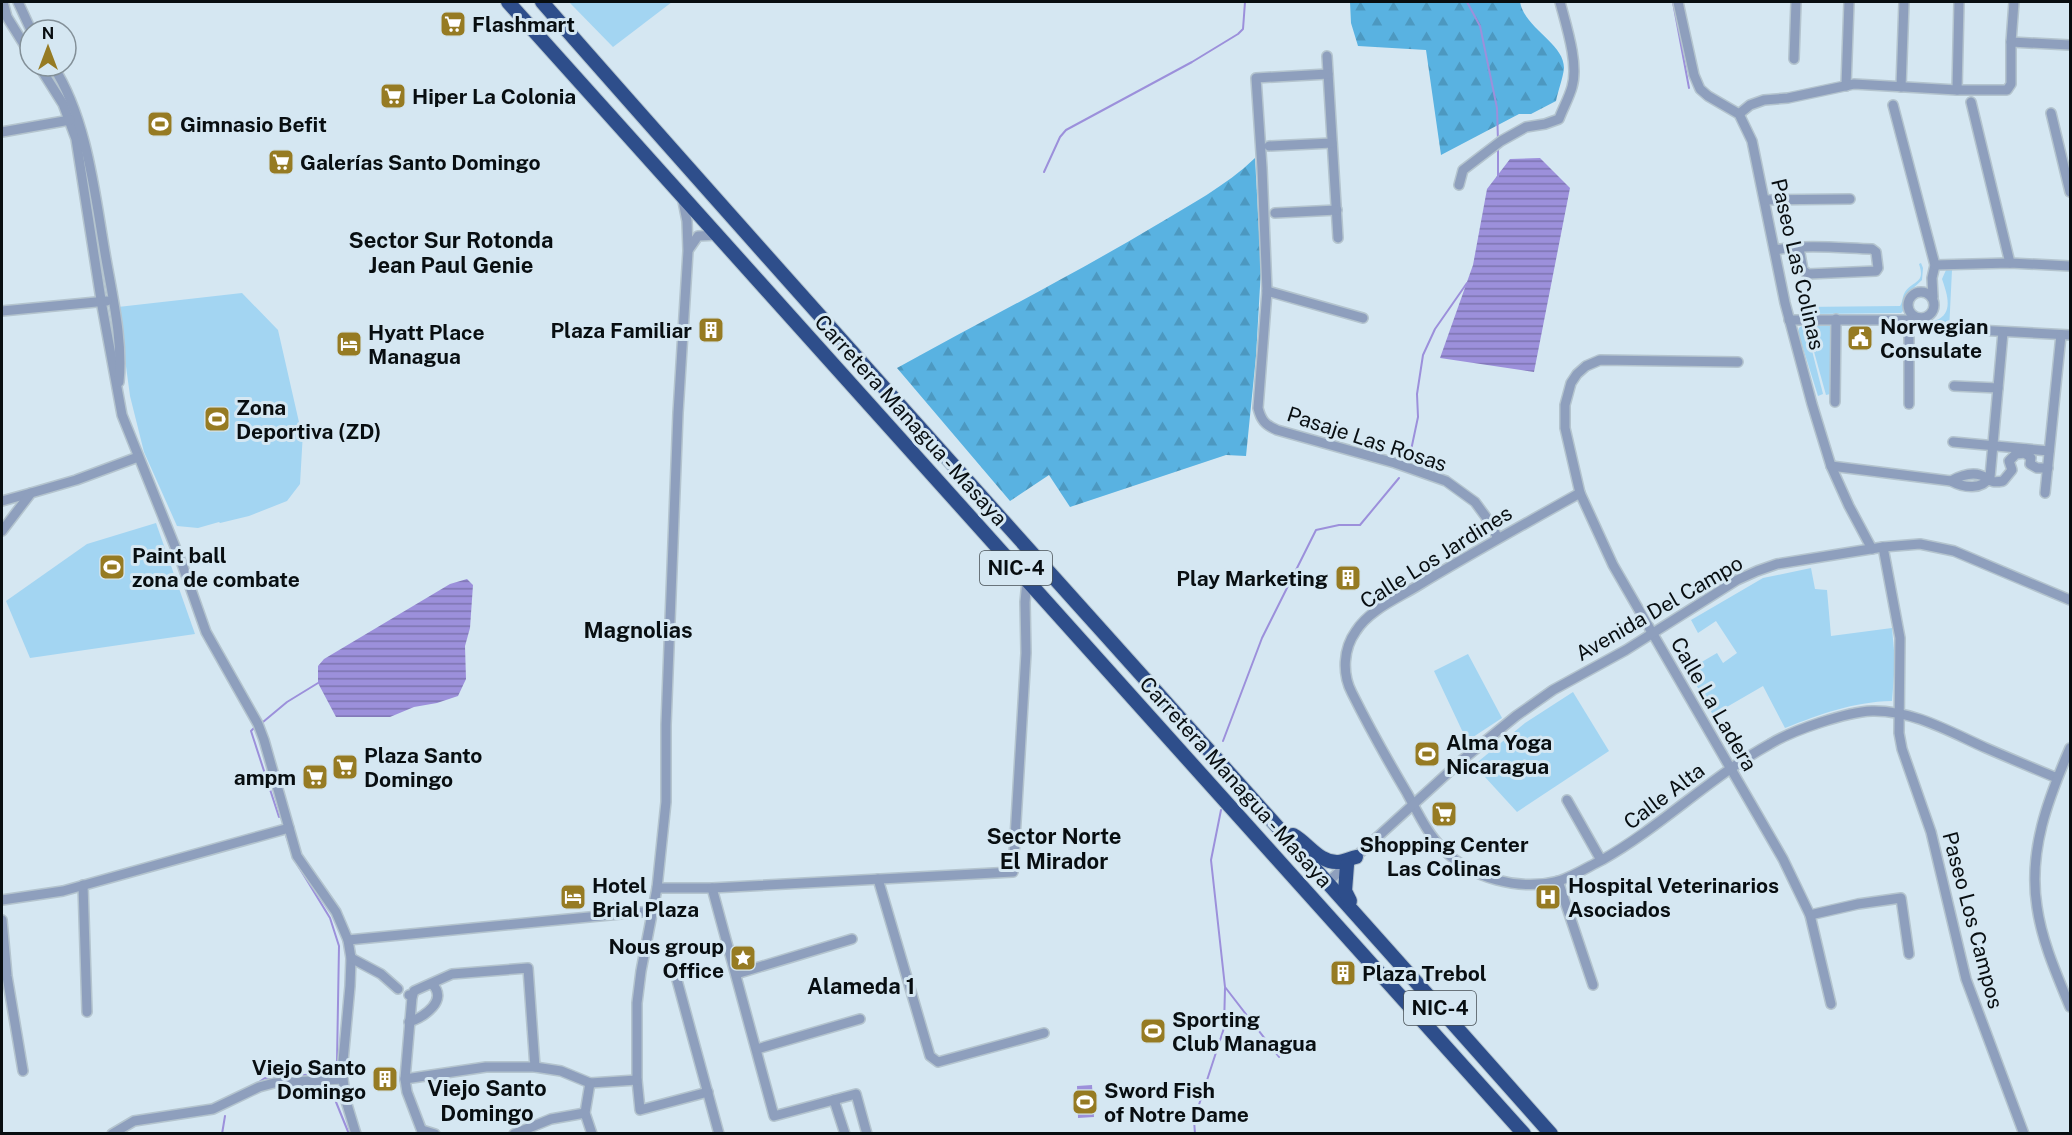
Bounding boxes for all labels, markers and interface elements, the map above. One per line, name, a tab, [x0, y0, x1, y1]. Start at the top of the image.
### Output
supermarket icon: Flashmart	[438, 9, 468, 39]
place label: Flashmart	[472, 12, 575, 37]
north arrow	[18, 18, 78, 78]
text: N	[42, 24, 54, 43]
supermarket icon: Hiper La Colonia	[378, 81, 408, 111]
place label: Hiper La Colonia	[412, 84, 576, 109]
sports icon: Gimnasio Befit	[145, 109, 175, 139]
place label: Gimnasio Befit	[180, 112, 327, 137]
supermarket icon: Galerías Santo Domingo	[266, 147, 296, 177]
place label: Galerías Santo Domingo	[300, 150, 541, 175]
street label: Paseo Las Colinas	[1766, 176, 1830, 352]
district label: Sector Sur Rotonda Jean Paul Genie	[349, 227, 553, 278]
street label: Carretera Managua - Masaya	[810, 309, 1012, 531]
place label: Norwegian Consulate	[1880, 314, 1988, 363]
building icon: Plaza Familiar	[696, 315, 726, 345]
place label: Plaza Familiar	[550, 318, 692, 343]
place label: Hyatt Place Managua	[368, 320, 485, 369]
public building icon: Norwegian Consulate	[1845, 323, 1875, 353]
hotel icon: Hyatt Place Managua	[334, 329, 364, 359]
place label: Zona Deportiva (ZD)	[236, 395, 381, 444]
street label: Pasaje Las Rosas	[1284, 401, 1450, 477]
sports icon: Zona Deportiva (ZD)	[202, 404, 232, 434]
street label: Calle Los Jardines	[1355, 500, 1517, 614]
place label: Paint ball zona de combate	[132, 543, 300, 592]
street label: Avenida Del Campo	[1571, 550, 1747, 666]
road number: NIC-4	[980, 551, 1052, 585]
sports icon: Paint ball zona de combate	[97, 552, 127, 582]
building icon: Play Marketing	[1333, 563, 1363, 593]
place label: Play Marketing	[1176, 566, 1328, 591]
district label: Magnolias	[583, 617, 693, 643]
street label: Calle La Ladera	[1666, 633, 1762, 775]
street label: Carretera Managua - Masaya	[1135, 671, 1337, 893]
place label: Alma Yoga Nicaragua	[1446, 730, 1552, 779]
sports icon: Alma Yoga Nicaragua	[1412, 739, 1442, 769]
place label: Plaza Santo Domingo	[364, 743, 482, 792]
supermarket icon: Plaza Santo Domingo	[330, 752, 360, 782]
street label: Calle Alta	[1619, 757, 1709, 835]
supermarket icon: ampm	[300, 762, 330, 792]
place label: ampm	[234, 765, 296, 790]
supermarket icon: Shopping Center Las Colinas	[1429, 799, 1459, 829]
district label: Sector Norte El Mirador	[987, 823, 1121, 874]
street label: Paseo Los Campos	[1937, 829, 2009, 1011]
place label: Shopping Center Las Colinas	[1359, 832, 1529, 881]
place label: Hotel Brial Plaza	[592, 873, 699, 922]
place label: Hospital Veterinarios Asociados	[1568, 873, 1779, 922]
hotel icon: Hotel Brial Plaza	[558, 882, 588, 912]
hospital icon: Hospital Veterinarios Asociados	[1533, 882, 1563, 912]
place label: Nous group Office	[609, 934, 724, 983]
place icon: Nous group Office	[728, 943, 758, 973]
building icon: Plaza Trebol	[1328, 958, 1358, 988]
place label: Plaza Trebol	[1362, 961, 1487, 986]
district label: Alameda 1	[807, 973, 915, 999]
road number: NIC-4	[1404, 991, 1476, 1025]
place label: Sporting Club Managua	[1172, 1007, 1317, 1056]
sports icon: Sporting Club Managua	[1138, 1016, 1168, 1046]
place label: Viejo Santo Domingo	[252, 1055, 366, 1104]
building icon: Viejo Santo Domingo	[370, 1064, 400, 1094]
district label: Viejo Santo Domingo	[427, 1075, 547, 1126]
place label: Sword Fish of Notre Dame	[1104, 1078, 1249, 1127]
sports icon: Sword Fish of Notre Dame	[1070, 1087, 1100, 1117]

